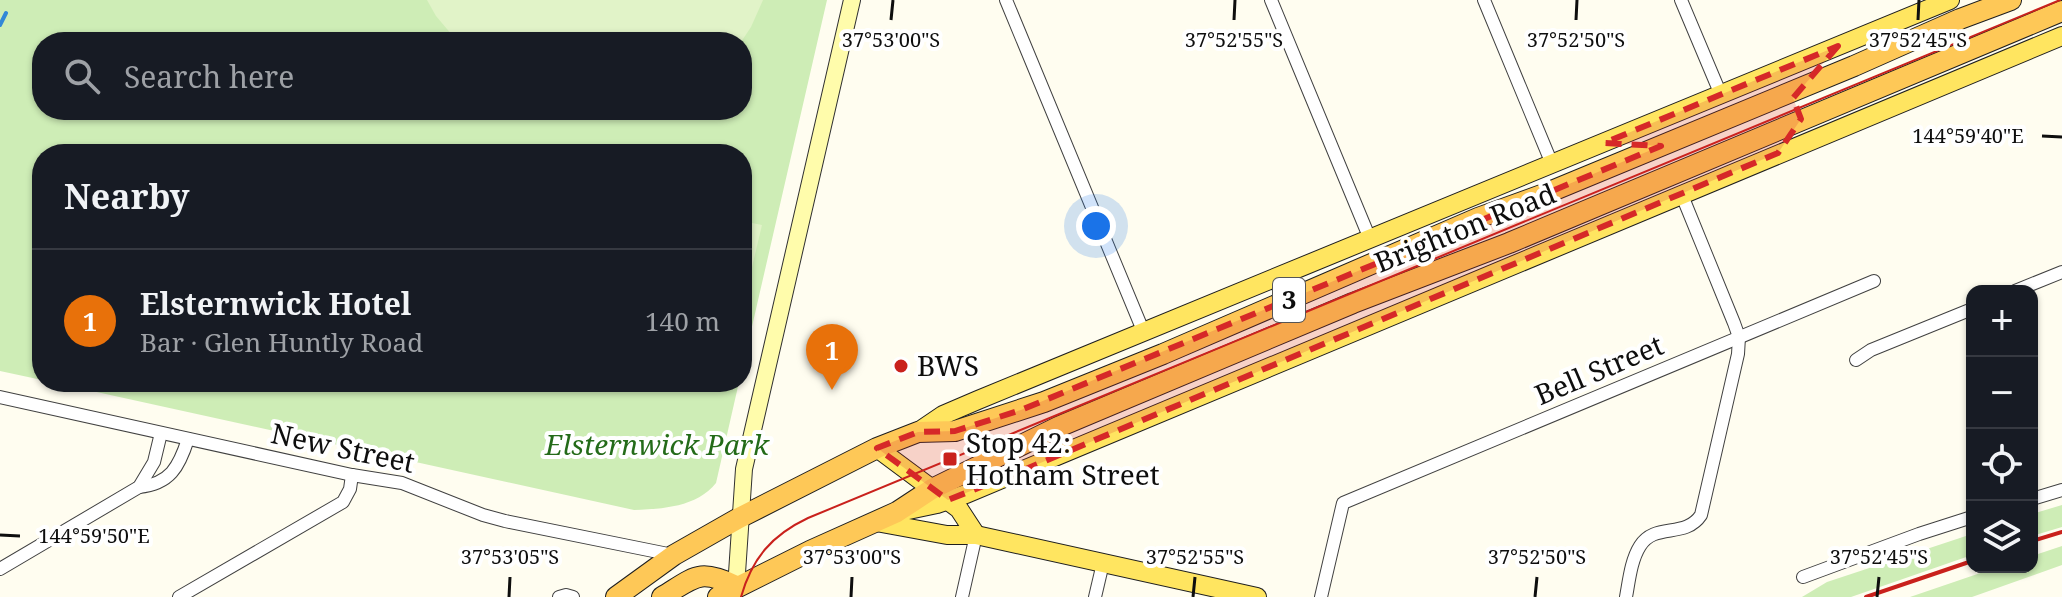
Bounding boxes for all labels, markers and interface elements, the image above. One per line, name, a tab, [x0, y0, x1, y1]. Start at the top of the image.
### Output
text: 37°53'00"S	[842, 26, 940, 53]
text: 37°52'55"S	[1185, 26, 1283, 53]
text: 37°52'50"S	[1527, 26, 1625, 53]
text: 37°52'45"S	[1869, 26, 1967, 53]
search box	[32, 32, 752, 120]
icon: search	[60, 54, 104, 98]
text: Search here	[124, 56, 294, 97]
text: 144°59'40"E	[1912, 122, 2024, 149]
text: Nearby	[64, 173, 190, 219]
street label: Brighton Road	[1368, 173, 1561, 281]
your location	[1076, 206, 1116, 246]
road number: 3	[1273, 278, 1305, 322]
text: Elsternwick Hotel	[140, 283, 411, 324]
map controls	[1966, 285, 2038, 573]
button: +	[1966, 285, 2038, 357]
text: 1	[83, 303, 97, 339]
text: 140 m	[645, 303, 720, 339]
text: Bar · Glen Huntly Road	[140, 324, 423, 360]
pin: 1	[806, 324, 858, 390]
street label: Bell Street	[1529, 325, 1669, 413]
place label: BWS	[917, 346, 979, 384]
marker: BWS	[892, 357, 910, 375]
button: −	[1966, 357, 2038, 429]
street label: New Street	[268, 413, 419, 481]
place label: Stop 42: Hotham Street	[966, 423, 1160, 493]
park label: Elsternwick Park	[544, 425, 770, 463]
button: locate	[1966, 429, 2038, 501]
marker: Stop 42: Hotham Street	[941, 450, 959, 468]
button: layers	[1966, 501, 2038, 573]
text: 144°59'50"E	[38, 522, 150, 549]
text: 37°53'05"S	[461, 543, 559, 570]
text: 37°53'00"S	[803, 543, 901, 570]
text: 37°52'55"S	[1146, 543, 1244, 570]
text: 37°52'50"S	[1488, 543, 1586, 570]
text: 37°52'45"S	[1830, 543, 1928, 570]

